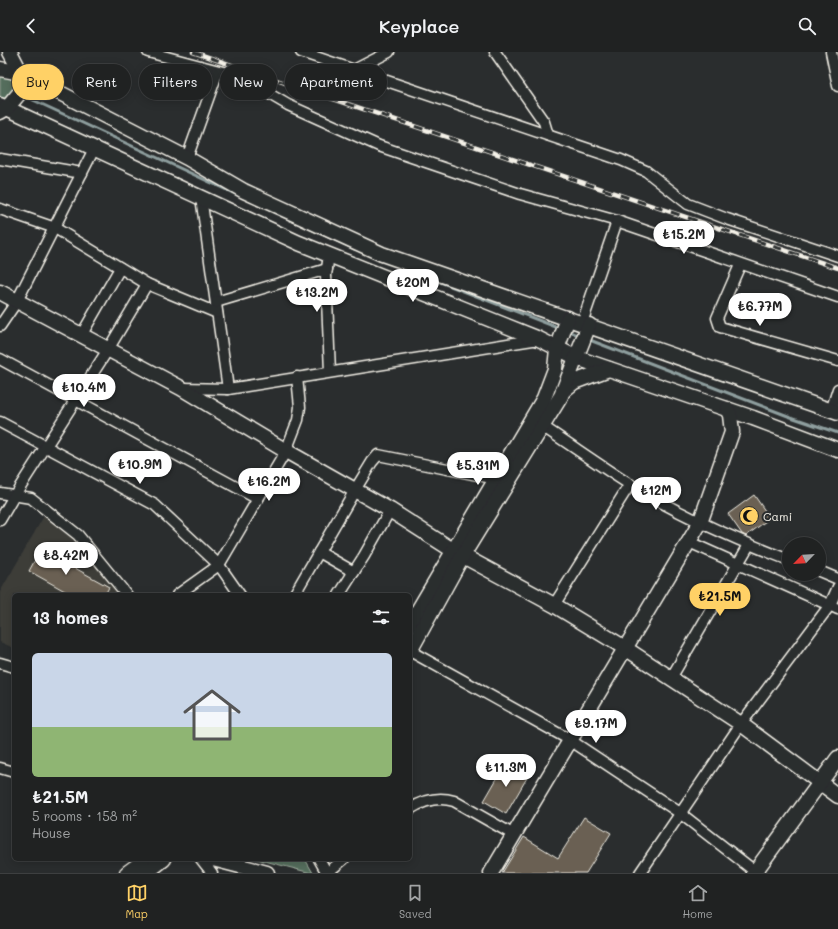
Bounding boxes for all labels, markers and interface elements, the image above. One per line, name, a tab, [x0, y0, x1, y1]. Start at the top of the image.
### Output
text: Keyplace	[379, 14, 459, 38]
icon: back	[20, 15, 42, 37]
icon: search	[796, 15, 818, 37]
chip: Buy	[12, 64, 64, 100]
chip: Rent	[72, 64, 131, 100]
chip: Filters	[139, 64, 212, 100]
chip: New	[220, 64, 277, 100]
chip: Apartment	[285, 64, 387, 100]
pin: ₺15.2M	[651, 221, 717, 255]
text: ₺15.2M	[662, 225, 706, 242]
pin: ₺20M	[389, 269, 437, 303]
text: ₺20M	[396, 273, 430, 290]
pin: ₺13.2M	[284, 279, 350, 313]
text: ₺13.2M	[295, 283, 339, 300]
pin: ₺6.77M	[727, 293, 793, 327]
text: ₺6.77M	[738, 297, 783, 314]
pin: ₺10.4M	[51, 374, 117, 408]
text: ₺10.4M	[61, 378, 107, 395]
pin: ₺10.9M	[107, 451, 173, 485]
pin: ₺5.31M	[445, 452, 511, 486]
text: ₺10.9M	[118, 455, 162, 472]
text: ₺5.31M	[456, 456, 500, 473]
pin: ₺16.2M	[236, 468, 302, 502]
text: ₺16.2M	[247, 472, 291, 489]
pin: ₺12M	[632, 477, 680, 511]
text: ₺12M	[640, 481, 672, 498]
mosque icon: Cami	[738, 505, 760, 527]
place label: Cami	[763, 508, 792, 524]
north arrow	[782, 537, 826, 581]
map controls	[782, 537, 826, 581]
pin: ₺8.42M	[33, 542, 99, 576]
text: ₺8.42M	[43, 546, 89, 563]
pin: ₺21.5M	[687, 583, 753, 617]
text: ₺21.5M	[698, 587, 742, 604]
text: 13 homes	[32, 606, 108, 628]
icon: filters	[370, 606, 392, 628]
icon: home	[176, 679, 248, 751]
pin: ₺9.17M	[563, 710, 629, 744]
text: ₺9.17M	[574, 714, 618, 731]
pin: ₺11.3M	[473, 754, 539, 788]
text: ₺11.3M	[485, 758, 527, 775]
text: ₺21.5M	[32, 785, 89, 807]
text: 5 rooms · 158 m²	[32, 807, 137, 824]
text: House	[32, 824, 70, 841]
tab: Map	[125, 882, 148, 921]
tab: Saved	[399, 882, 432, 921]
tab: Home	[683, 882, 712, 921]

